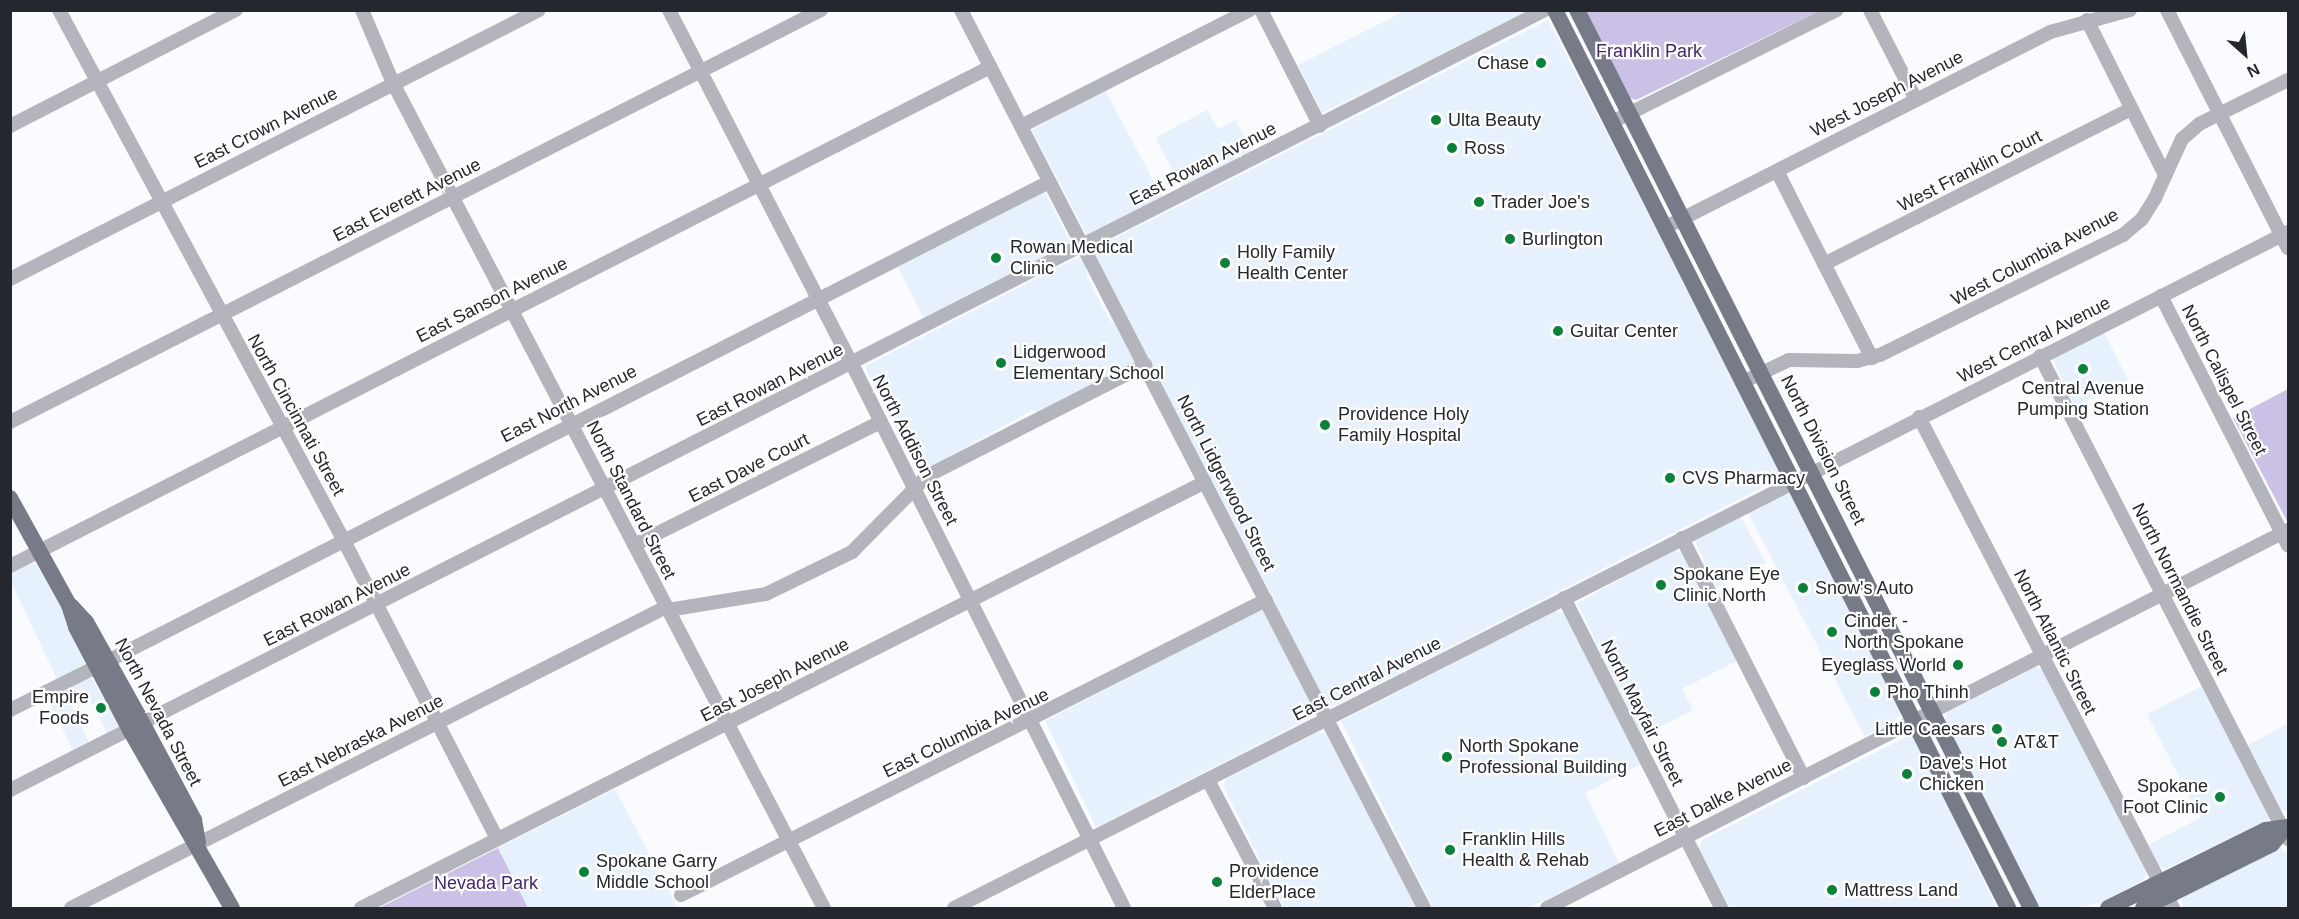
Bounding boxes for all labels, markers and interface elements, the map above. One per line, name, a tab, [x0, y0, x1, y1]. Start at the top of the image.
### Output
north arrow	[2215, 24, 2275, 84]
park label: Franklin Park	[1596, 40, 1702, 62]
street label: West Joseph Avenue	[1807, 46, 1967, 142]
place label: Chase	[1477, 52, 1529, 74]
marker: Chase	[1534, 56, 1548, 70]
text: N	[2244, 60, 2262, 81]
street label: East Crown Avenue	[190, 82, 342, 174]
place label: Ulta Beauty	[1448, 109, 1541, 131]
marker: Ulta Beauty	[1429, 113, 1443, 127]
street label: East Rowan Avenue	[1126, 117, 1280, 211]
street label: West Franklin Court	[1894, 125, 2046, 217]
place label: Ross	[1464, 137, 1505, 159]
marker: Ross	[1445, 141, 1459, 155]
street label: East Everett Avenue	[329, 153, 485, 247]
place label: Trader Joe's	[1491, 191, 1590, 213]
marker: Trader Joe's	[1472, 195, 1486, 209]
street label: West Columbia Avenue	[1947, 203, 2123, 311]
place label: Burlington	[1522, 228, 1603, 250]
marker: Burlington	[1503, 232, 1517, 246]
place label: Rowan Medical Clinic	[1010, 237, 1133, 280]
place label: Holly Family Health Center	[1237, 242, 1348, 284]
marker: Rowan Medical Clinic	[987, 249, 1005, 267]
street label: East Sanson Avenue	[412, 252, 572, 348]
marker: Holly Family Health Center	[1218, 256, 1232, 270]
street label: West Central Avenue	[1954, 292, 2114, 388]
street label: North Calispel Street	[2177, 301, 2271, 459]
place label: Guitar Center	[1570, 320, 1678, 342]
marker: Guitar Center	[1551, 324, 1565, 338]
street label: North Cincinnati Street	[243, 331, 349, 499]
street label: East Rowan Avenue	[693, 338, 847, 432]
place label: Lidgerwood Elementary School	[1013, 342, 1164, 385]
marker: Lidgerwood Elementary School	[994, 356, 1008, 370]
street label: East North Avenue	[497, 360, 641, 448]
marker: Central Avenue Pumping Station	[2076, 362, 2090, 376]
street label: North Addison Street	[867, 371, 963, 529]
street label: North Division Street	[1776, 372, 1870, 528]
place label: Central Avenue Pumping Station	[2017, 378, 2149, 420]
street label: North Lidgerwood Street	[1172, 391, 1280, 575]
place label: Providence Holy Family Hospital	[1338, 404, 1469, 446]
marker: Providence Holy Family Hospital	[1316, 416, 1334, 434]
street label: North Standard Street	[582, 417, 680, 583]
street label: East Dave Court	[685, 428, 813, 508]
place label: CVS Pharmacy	[1682, 467, 1805, 489]
marker: CVS Pharmacy	[1663, 471, 1677, 485]
street label: North Normandie Street	[2127, 499, 2233, 679]
street label: East Rowan Avenue	[260, 558, 414, 652]
place label: Spokane Eye Clinic North	[1673, 564, 1780, 606]
street label: North Atlantic Street	[2009, 565, 2101, 719]
place label: Snow's Auto	[1815, 577, 1914, 599]
marker: Spokane Eye Clinic North	[1654, 578, 1668, 592]
marker: Snow's Auto	[1796, 581, 1810, 595]
place label: Cinder - North Spokane	[1844, 611, 1964, 654]
marker: Cinder - North Spokane	[1825, 625, 1839, 639]
street label: East Central Avenue	[1289, 632, 1445, 726]
street label: East Joseph Avenue	[697, 633, 853, 727]
street label: North Nevada Street	[110, 634, 206, 790]
street label: North Mayfair Street	[1596, 636, 1688, 790]
place label: Eyeglass World	[1821, 654, 1946, 676]
marker: Eyeglass World	[1951, 658, 1965, 672]
place label: Pho Thinh	[1887, 681, 1969, 703]
street label: East Columbia Avenue	[879, 683, 1053, 783]
marker: Pho Thinh	[1868, 685, 1882, 699]
place label: Empire Foods	[32, 687, 89, 730]
street label: East Nebraska Avenue	[274, 690, 448, 792]
marker: Empire Foods	[94, 701, 108, 715]
place label: Little Caesars	[1875, 718, 1985, 740]
marker: Little Caesars	[1990, 722, 2004, 736]
place label: AT&T	[2014, 731, 2059, 753]
marker: AT&T	[1995, 735, 2009, 749]
place label: North Spokane Professional Building	[1459, 736, 1627, 778]
marker: North Spokane Professional Building	[1440, 750, 1454, 764]
place label: Dave's Hot Chicken	[1919, 753, 2006, 795]
street label: East Dalke Avenue	[1650, 754, 1796, 842]
marker: Dave's Hot Chicken	[1900, 767, 1914, 781]
place label: Spokane Foot Clinic	[2123, 776, 2208, 818]
marker: Spokane Foot Clinic	[2213, 790, 2227, 804]
place label: Franklin Hills Health & Rehab	[1462, 829, 1589, 872]
marker: Franklin Hills Health & Rehab	[1443, 843, 1457, 857]
place label: Spokane Garry Middle School	[596, 851, 717, 894]
place label: Providence ElderPlace	[1229, 861, 1319, 904]
marker: Spokane Garry Middle School	[577, 865, 591, 879]
park label: Nevada Park	[434, 872, 538, 894]
marker: Providence ElderPlace	[1210, 875, 1224, 889]
place label: Mattress Land	[1844, 879, 1958, 901]
marker: Mattress Land	[1825, 883, 1839, 897]

